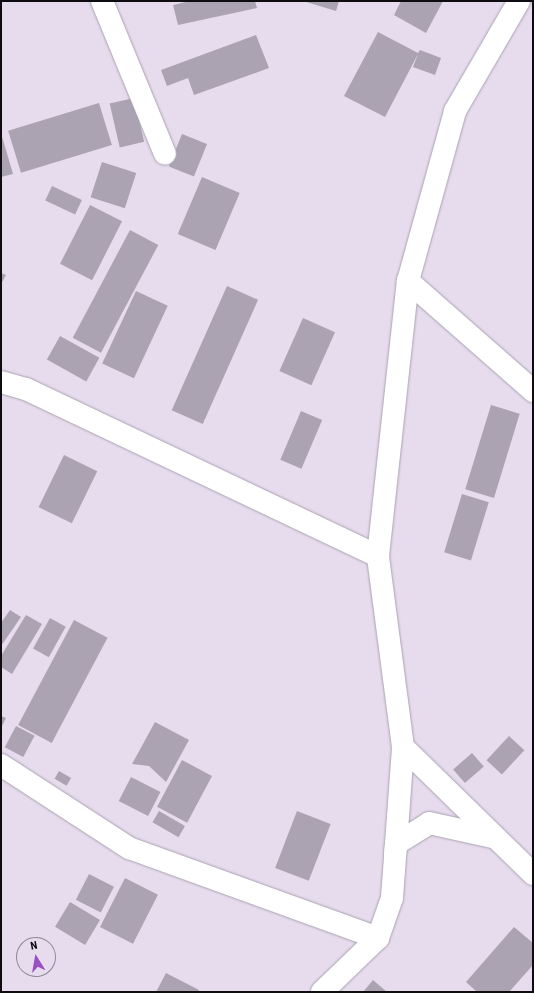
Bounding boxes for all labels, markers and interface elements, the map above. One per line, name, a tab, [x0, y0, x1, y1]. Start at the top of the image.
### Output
north arrow	[16, 937, 56, 977]
text: N	[29, 939, 38, 953]

